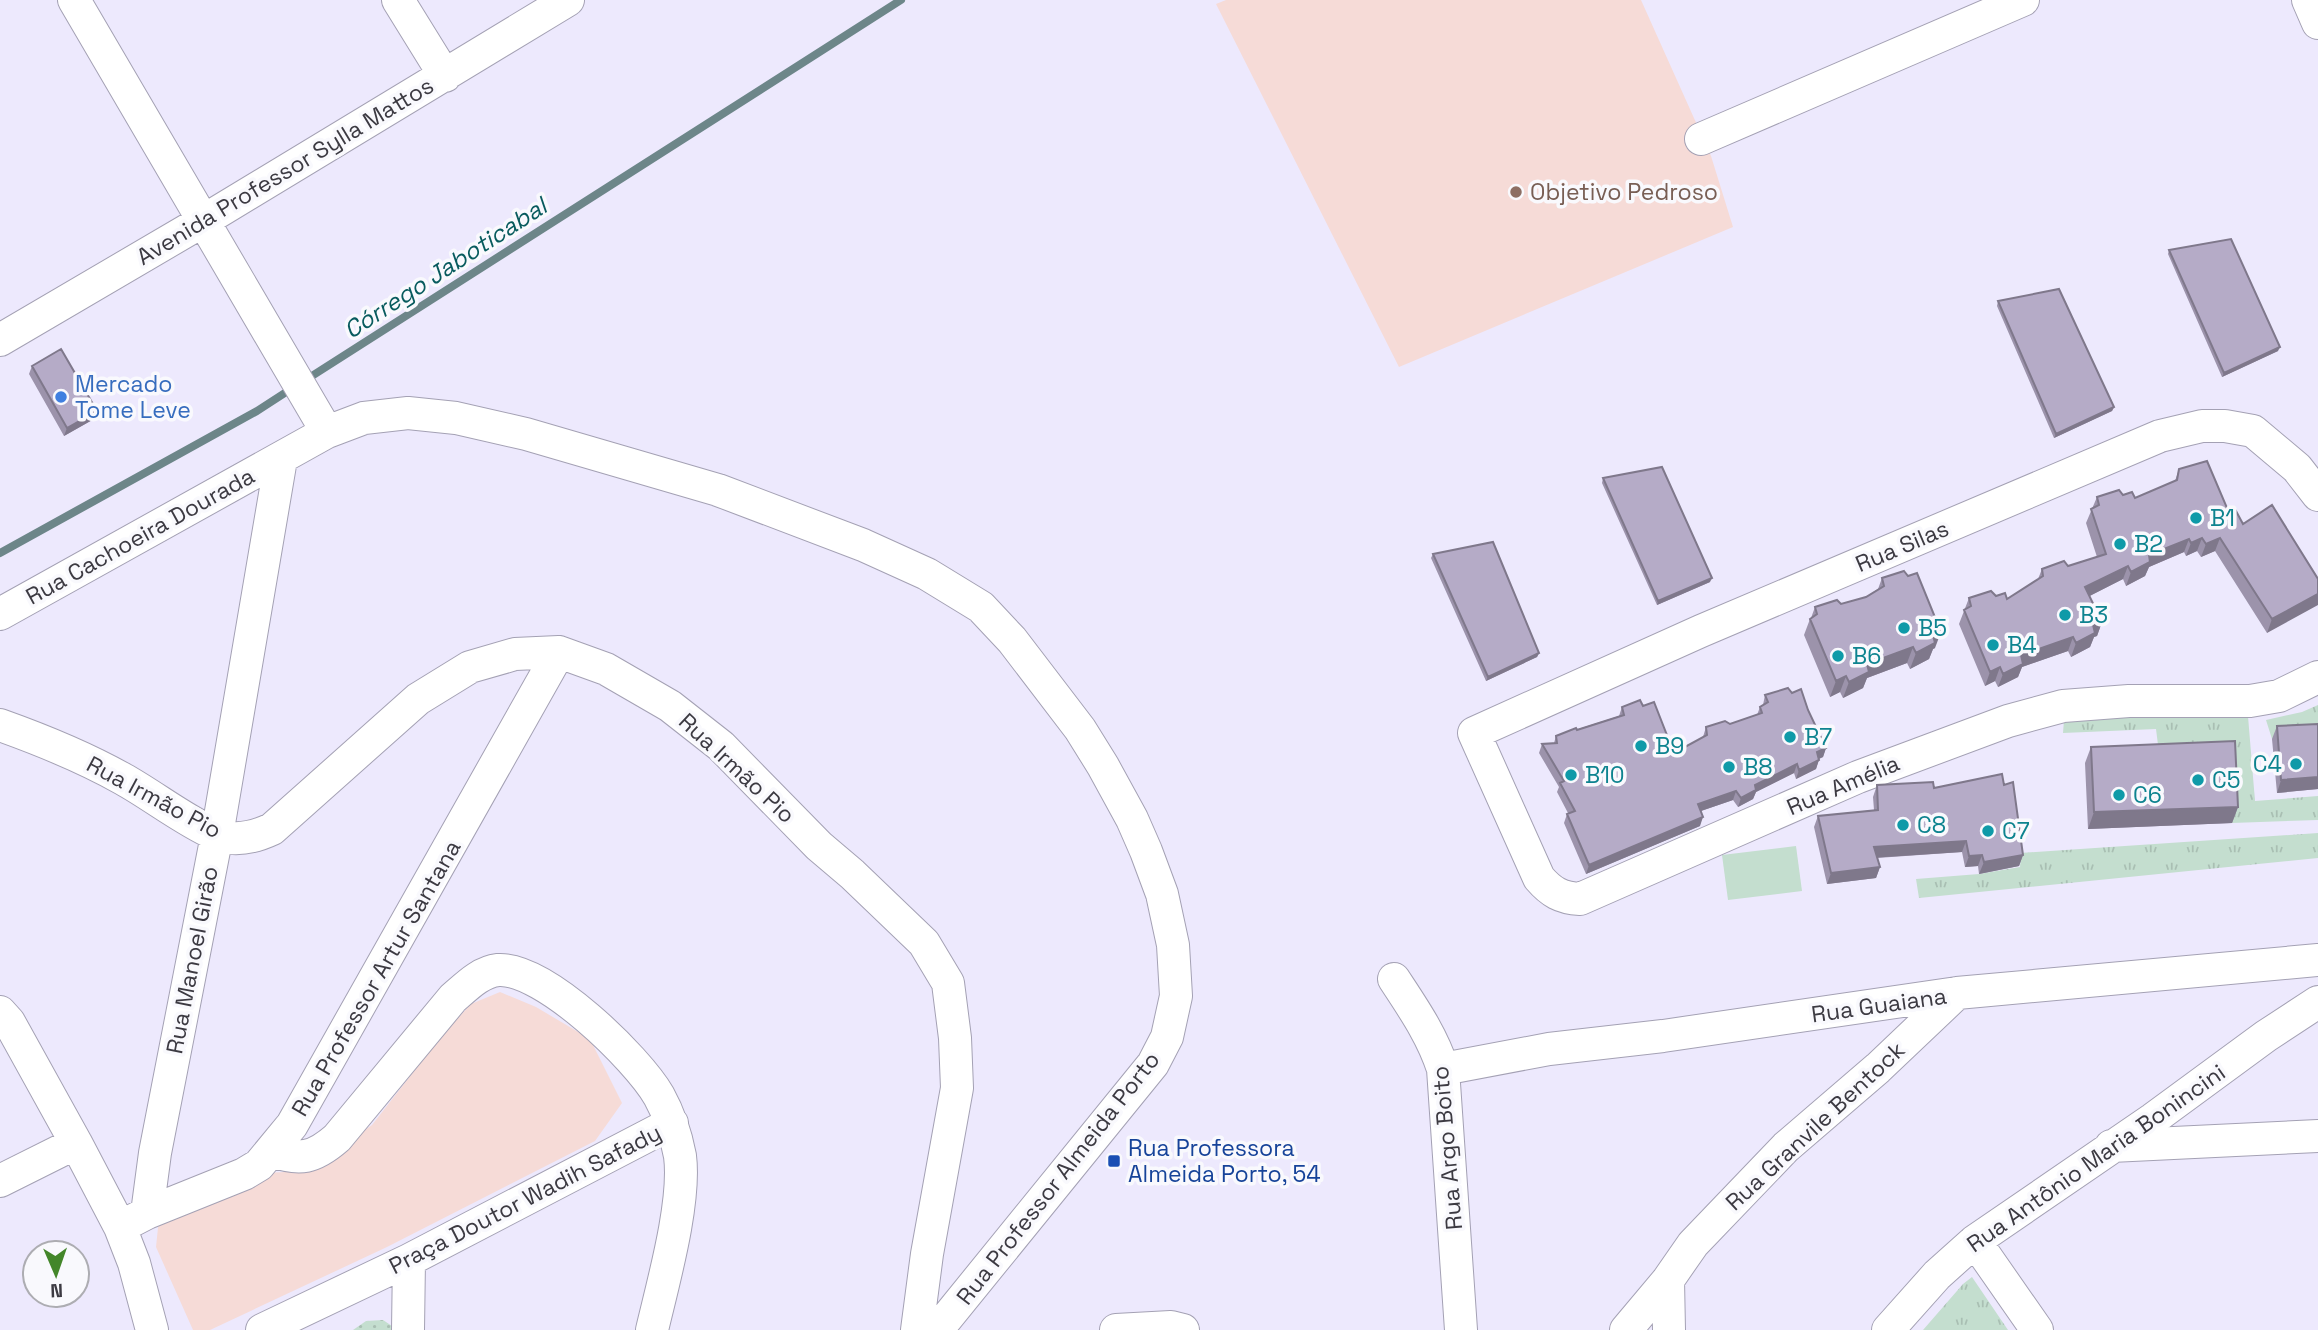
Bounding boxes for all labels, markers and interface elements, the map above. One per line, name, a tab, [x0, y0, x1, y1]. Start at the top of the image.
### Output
street label: Avenida Professor Sylla Mattos	[131, 70, 439, 272]
place label: Objetivo Pedroso	[1530, 177, 1718, 207]
marker: Objetivo Pedroso	[1508, 184, 1524, 200]
water label: Córrego Jaboticabal	[338, 189, 555, 345]
place label: Mercado Tome Leve	[75, 369, 191, 425]
marker: Mercado Tome Leve	[53, 389, 69, 405]
street label: Rua Cachoeira Dourada	[20, 461, 260, 611]
place label: B1	[2210, 503, 2235, 533]
marker: B1	[2188, 510, 2204, 526]
street label: Rua Silas	[1851, 513, 1953, 579]
place label: B2	[2134, 529, 2163, 559]
marker: B2	[2112, 536, 2128, 552]
place label: B3	[2079, 600, 2108, 630]
marker: B3	[2057, 607, 2073, 623]
place label: B5	[1918, 613, 1947, 643]
marker: B5	[1896, 620, 1912, 636]
place label: B4	[2007, 630, 2037, 660]
marker: B4	[1985, 637, 2001, 653]
place label: B6	[1852, 641, 1881, 671]
marker: B6	[1830, 648, 1846, 664]
street label: Rua Irmão Pio	[672, 706, 802, 830]
place label: B7	[1804, 722, 1832, 752]
marker: B7	[1782, 729, 1798, 745]
place label: B9	[1655, 731, 1684, 761]
marker: B9	[1633, 738, 1649, 754]
street label: Rua Amélia	[1782, 748, 1904, 822]
street label: Rua Irmão Pio	[81, 749, 227, 845]
place label: C4	[2253, 749, 2282, 779]
place label: B8	[1743, 752, 1773, 782]
marker: C4	[2288, 756, 2304, 772]
marker: B8	[1721, 759, 1737, 775]
place label: B10	[1585, 760, 1625, 790]
place label: C5	[2212, 765, 2241, 795]
marker: B10	[1563, 767, 1579, 783]
marker: C5	[2190, 772, 2206, 788]
place label: C6	[2133, 780, 2162, 810]
marker: C6	[2111, 787, 2127, 803]
place label: C8	[1917, 810, 1946, 840]
place label: C7	[2002, 816, 2030, 846]
marker: C8	[1895, 817, 1911, 833]
marker: C7	[1980, 823, 1996, 839]
street label: Rua Professor Artur Santana	[284, 834, 468, 1122]
street label: Rua Manoel Girão	[159, 864, 225, 1056]
street label: Rua Guaiana	[1809, 981, 1949, 1029]
street label: Rua Granvile Bentock	[1719, 1035, 1911, 1217]
street label: Rua Professor Almeida Porto	[950, 1045, 1166, 1311]
street label: Rua Antônio Maria Bonincini	[1961, 1057, 2231, 1259]
street label: Rua Argo Boito	[1425, 1065, 1469, 1231]
street label: Praça Doutor Wadih Safady	[384, 1117, 666, 1281]
place label: Rua Professora Almeida Porto, 54	[1128, 1133, 1321, 1189]
marker: Rua Professora Almeida Porto, 54	[1106, 1153, 1122, 1169]
north arrow	[21, 1239, 91, 1309]
text: N	[50, 1278, 63, 1303]

